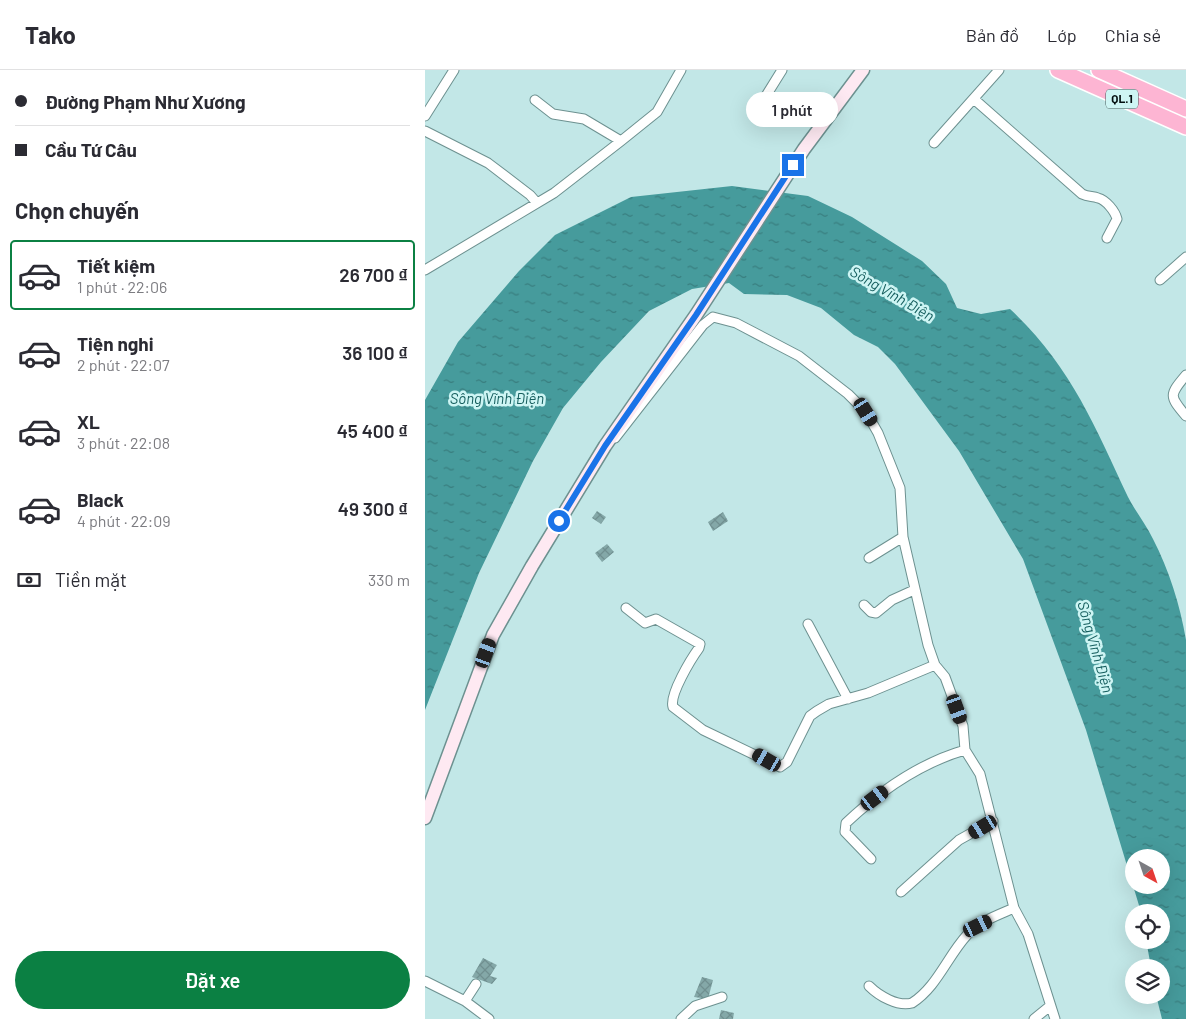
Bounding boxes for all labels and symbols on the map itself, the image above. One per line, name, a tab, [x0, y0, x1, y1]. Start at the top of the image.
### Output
road number: QL.1	[1106, 90, 1138, 108]
callout: 1 phút	[747, 92, 839, 128]
route end	[782, 154, 804, 176]
water label: Sông Vĩnh Điện	[847, 262, 938, 325]
water label: Sông Vĩnh Điện	[450, 389, 544, 407]
car	[851, 395, 880, 429]
route start	[548, 510, 570, 532]
water label: Sông Vĩnh Điện	[1074, 599, 1118, 695]
car	[473, 636, 498, 670]
car	[944, 692, 969, 726]
car	[750, 746, 783, 774]
car	[858, 783, 891, 813]
car	[966, 813, 999, 841]
north arrow	[1125, 849, 1170, 894]
car	[961, 913, 994, 939]

